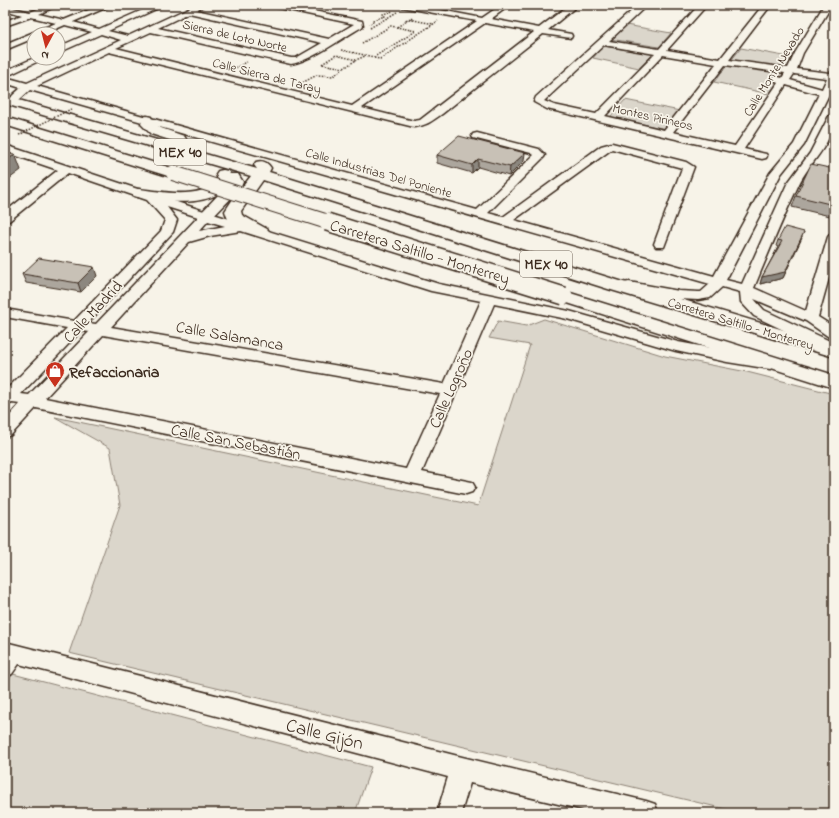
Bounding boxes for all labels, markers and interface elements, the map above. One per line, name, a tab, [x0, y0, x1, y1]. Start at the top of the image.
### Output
street label: Sierra de Loto Norte	[180, 15, 289, 58]
street label: Calle Monte Nevado	[739, 23, 810, 120]
north arrow	[26, 26, 66, 66]
text: N	[40, 47, 50, 63]
street label: Calle Sierra de Taray	[210, 54, 323, 100]
street label: Montes Pirineos	[610, 99, 695, 136]
road number: MEX 40	[154, 139, 206, 165]
street label: Calle Industrias Del Poniente	[303, 143, 454, 203]
street label: Carretera Saltillo - Monterrey	[327, 214, 512, 292]
road number: MEX 40	[520, 251, 572, 277]
street label: Calle Madrid	[58, 276, 129, 349]
street label: Carretera Saltillo - Monterrey	[665, 293, 816, 357]
street label: Calle Salamanca	[174, 316, 285, 358]
street label: Calle Logroño	[424, 345, 480, 432]
shop icon: Refaccionaria	[44, 360, 66, 388]
place label: Refaccionaria	[68, 361, 160, 385]
street label: Calle San Sebastián	[169, 419, 303, 467]
street label: Calle Gijón	[283, 713, 366, 758]

